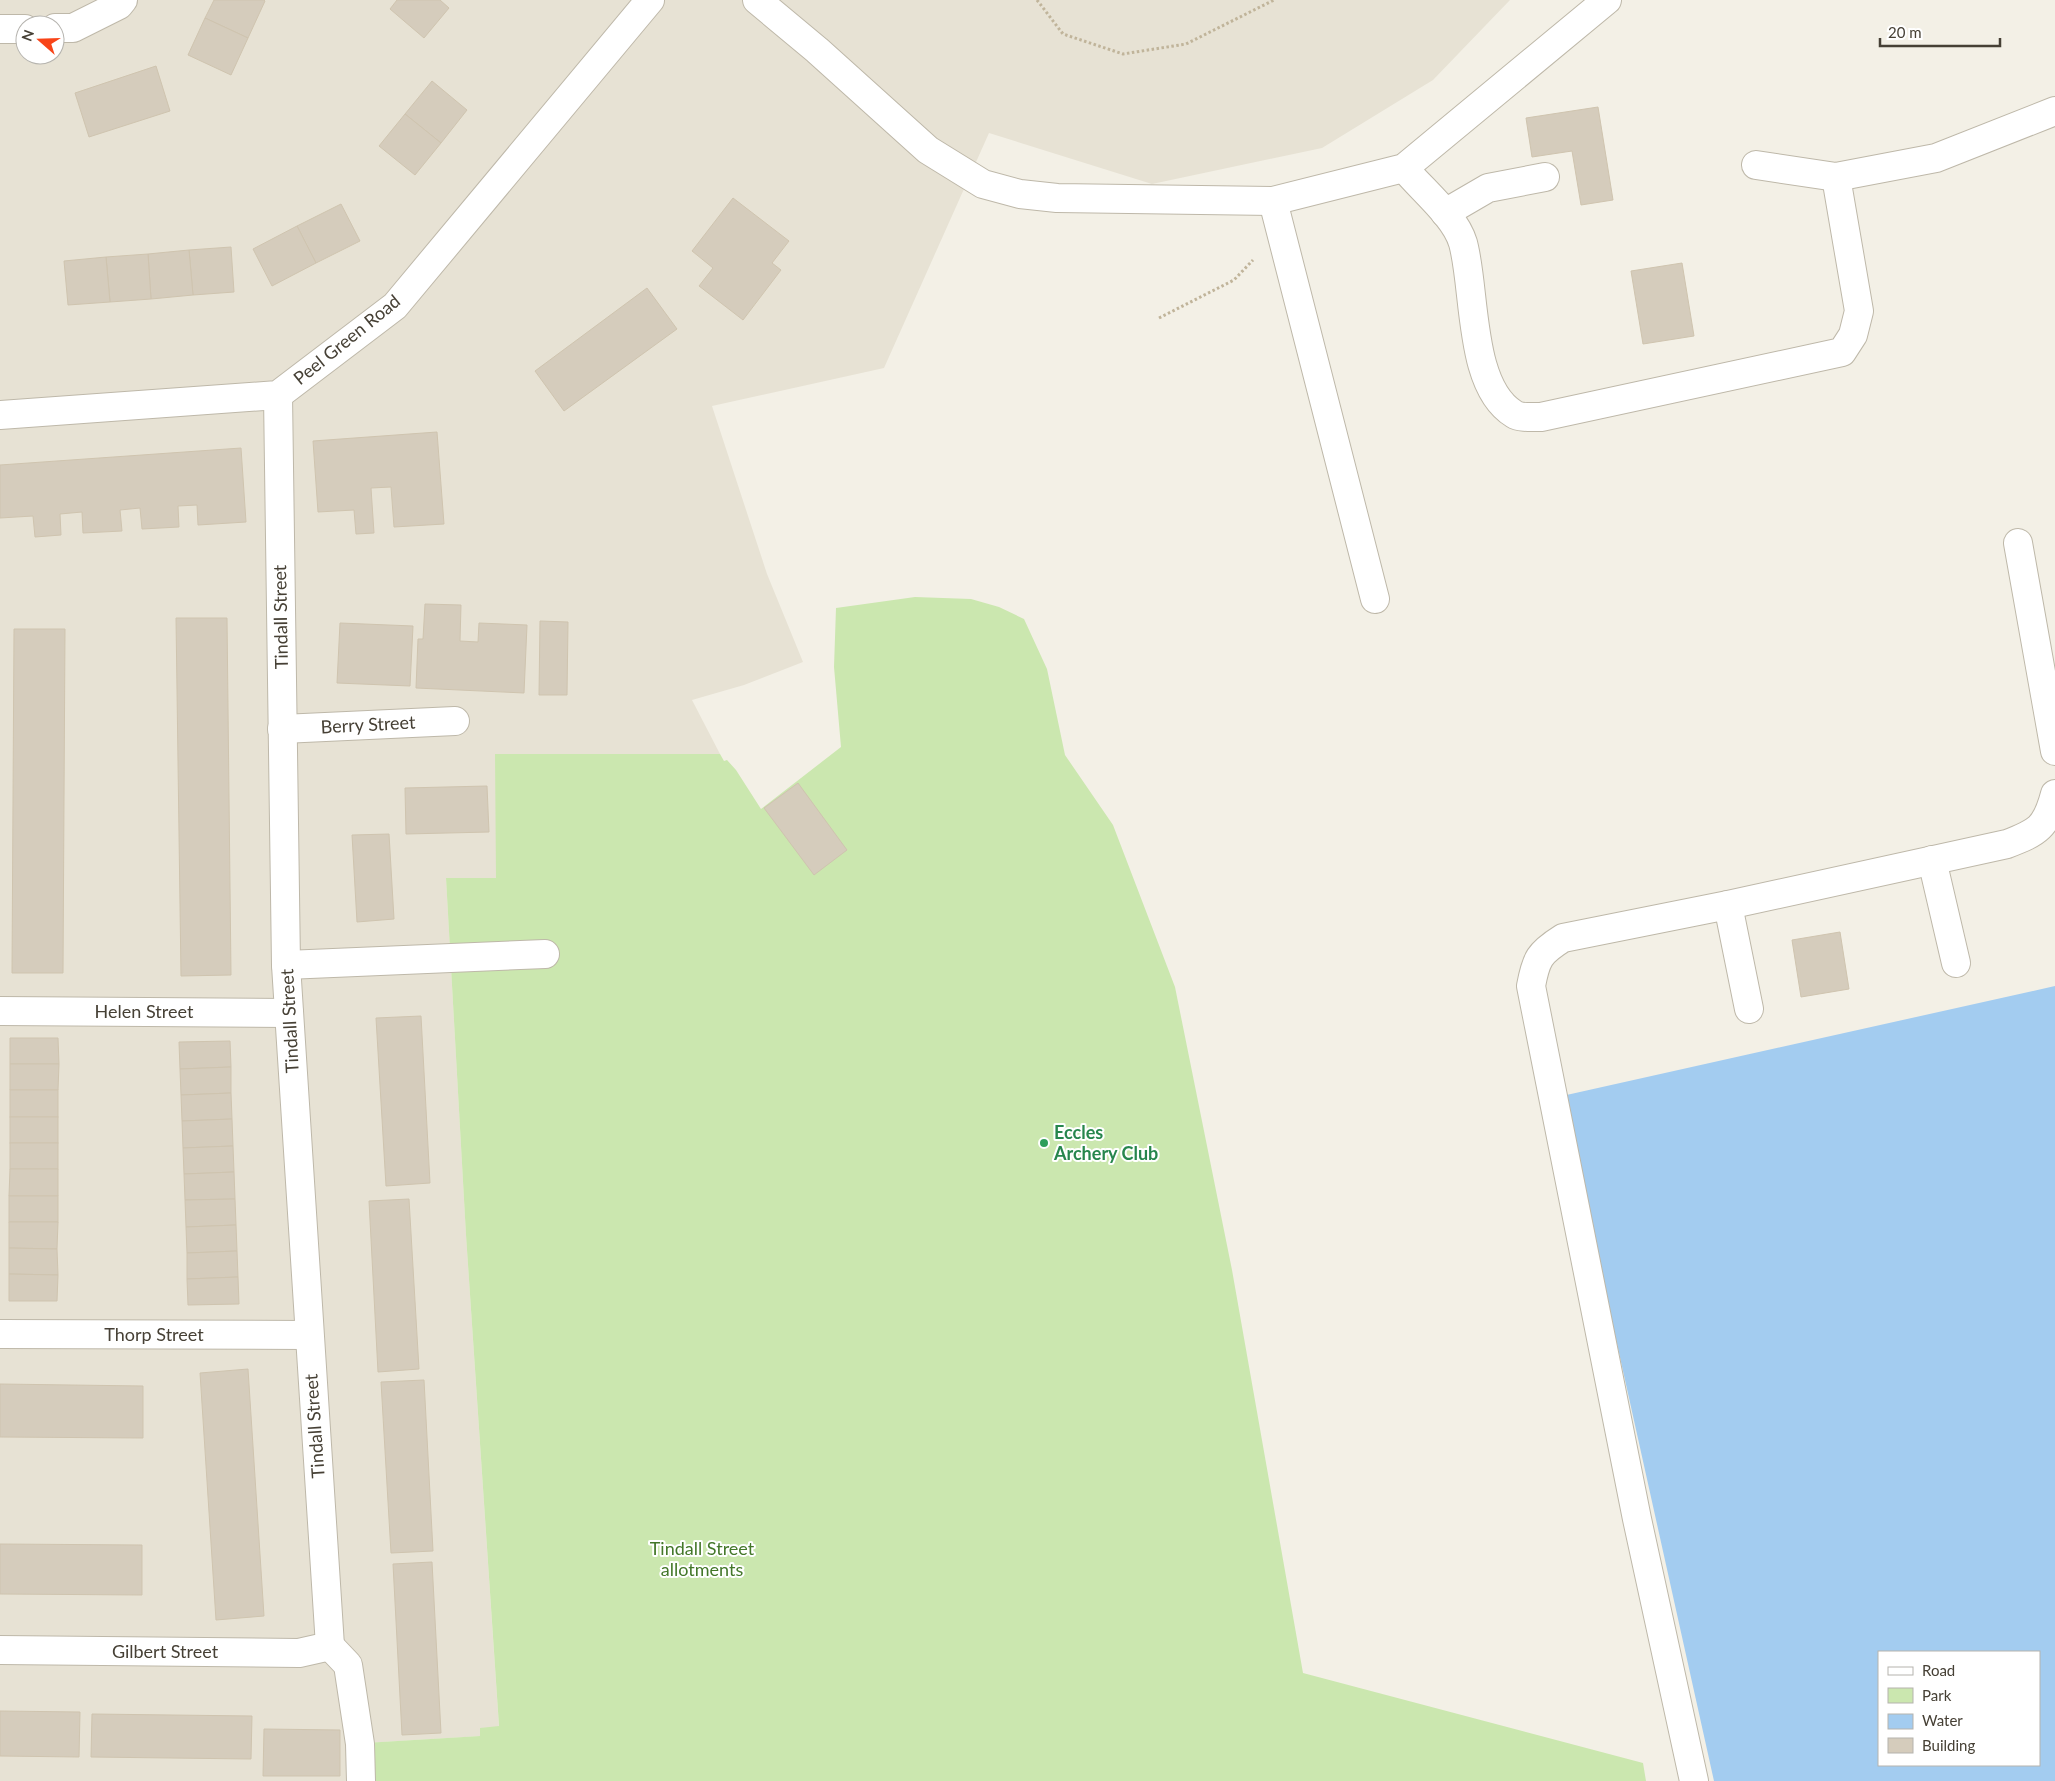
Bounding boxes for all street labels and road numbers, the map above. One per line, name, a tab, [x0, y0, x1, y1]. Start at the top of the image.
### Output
street label: Peel Green Road	[289, 289, 404, 389]
street label: Tindall Street	[268, 564, 292, 669]
street label: Berry Street	[320, 711, 416, 737]
street label: Tindall Street	[275, 968, 303, 1074]
street label: Helen Street	[95, 1000, 194, 1022]
street label: Thorp Street	[104, 1323, 204, 1345]
street label: Tindall Street	[299, 1373, 329, 1479]
street label: Gilbert Street	[112, 1640, 219, 1662]

